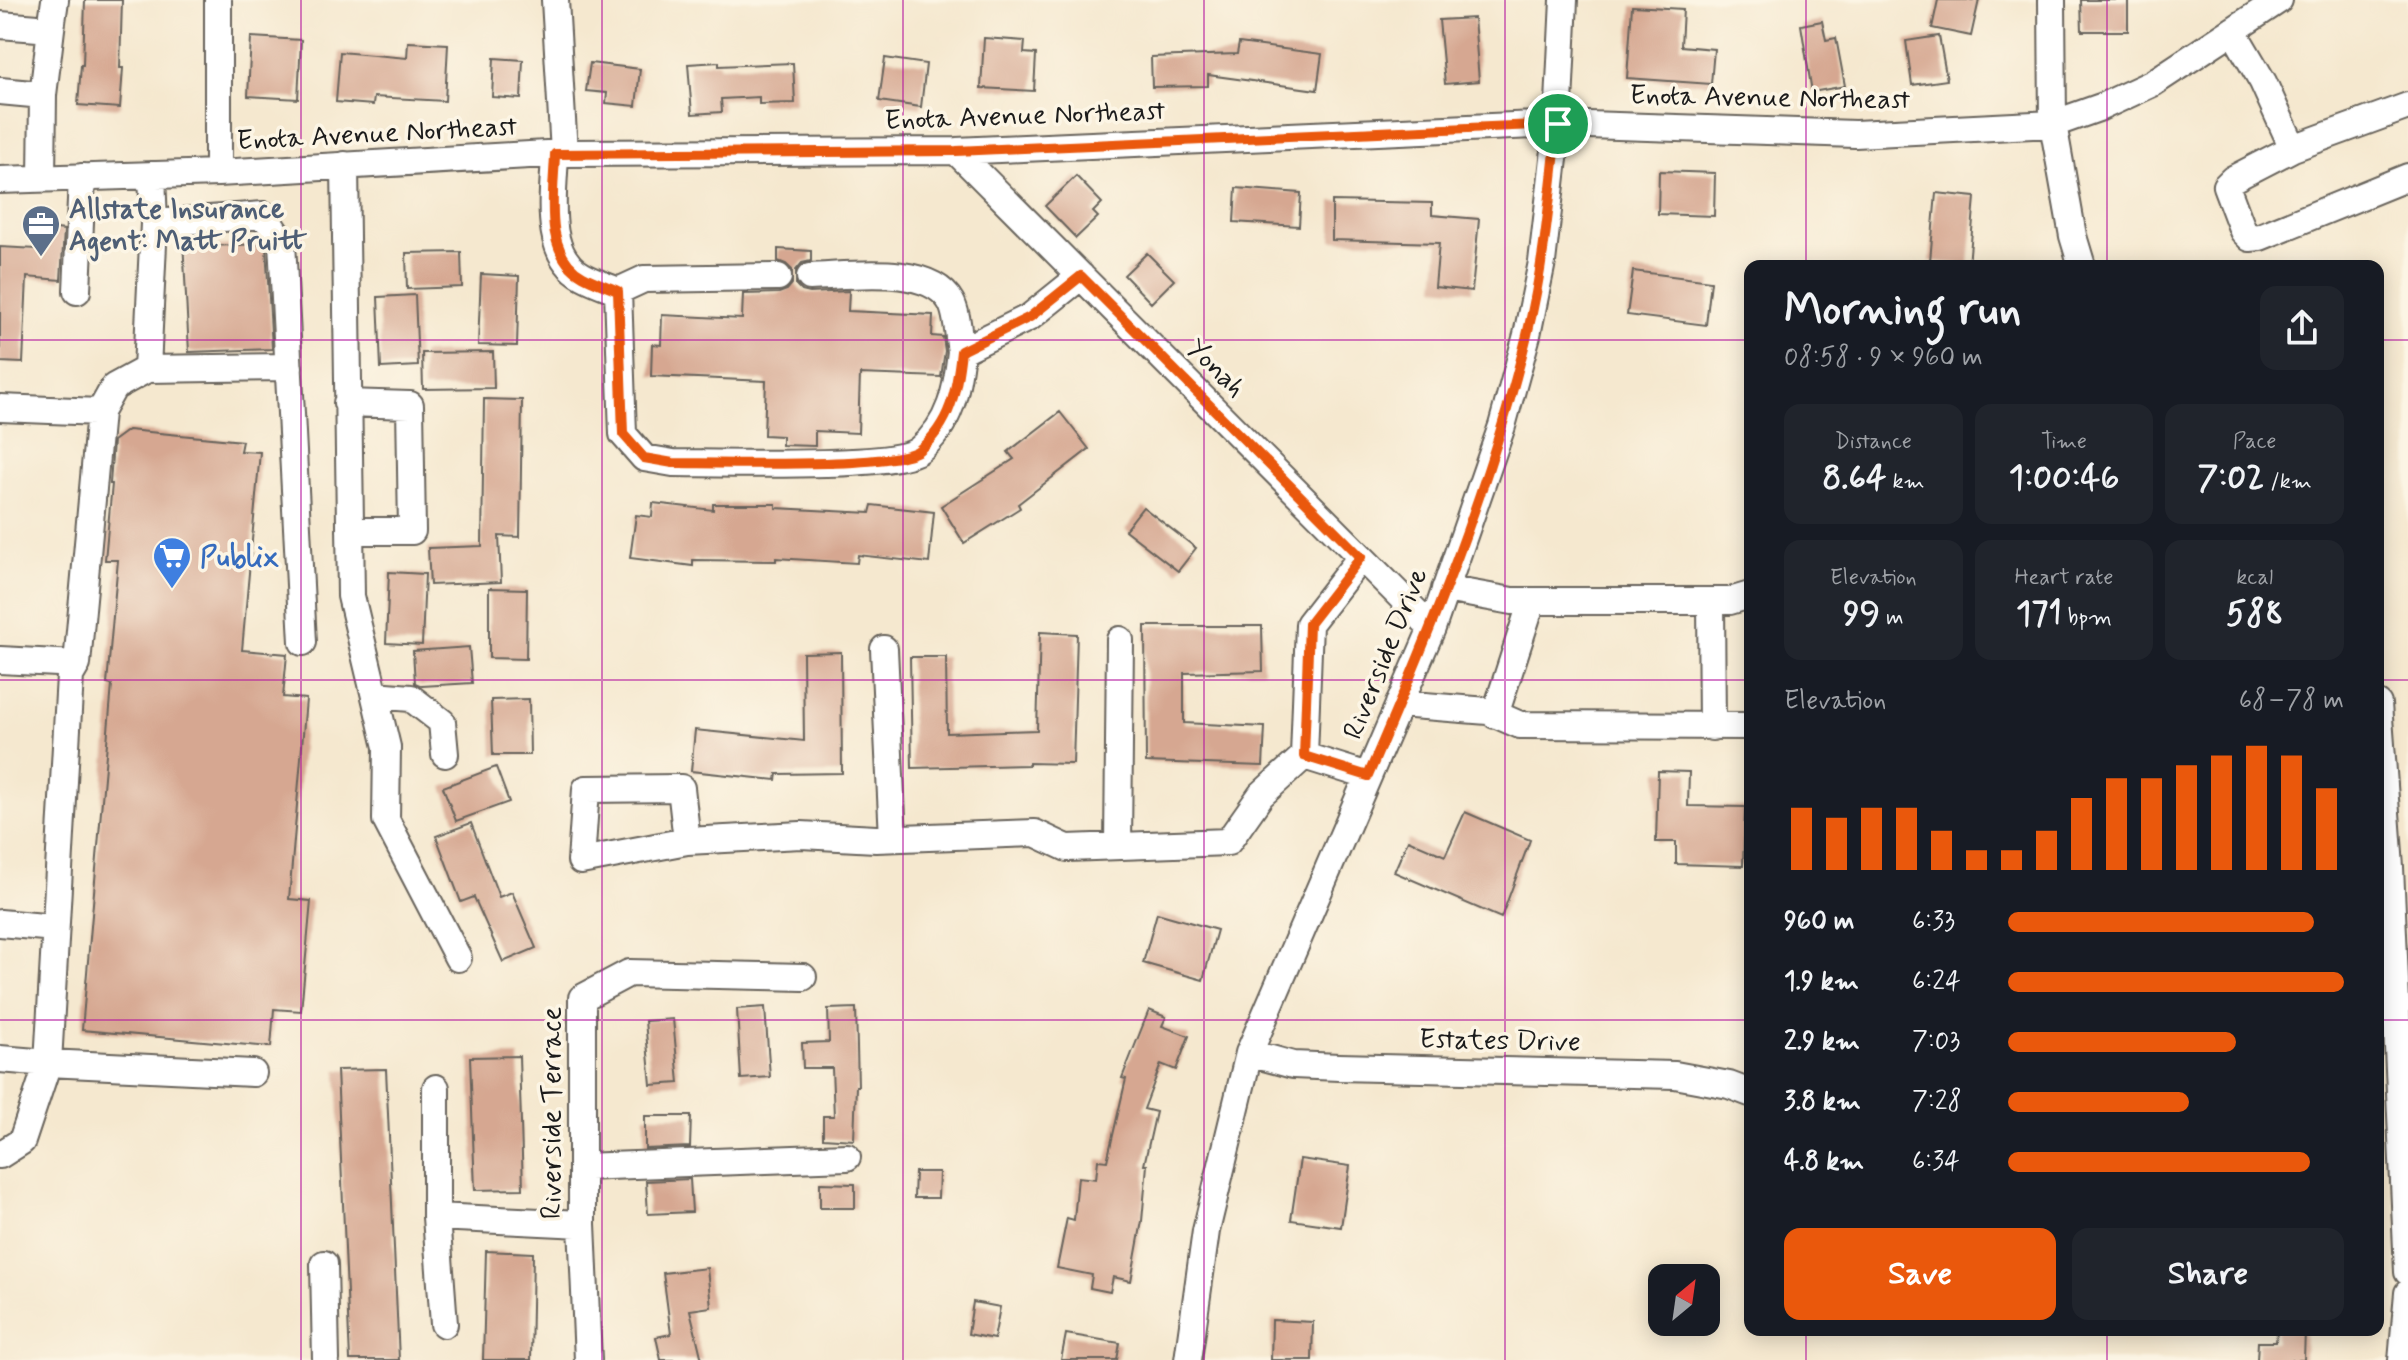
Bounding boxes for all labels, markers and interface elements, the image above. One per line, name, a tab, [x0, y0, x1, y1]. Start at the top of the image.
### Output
street label: Enota Avenue Northeast	[1629, 78, 1911, 119]
pin	[1524, 90, 1592, 158]
street label: Enota Avenue Northeast	[884, 93, 1167, 140]
icon: arrive	[1536, 102, 1580, 146]
street label: Enota Avenue Northeast	[236, 109, 519, 160]
place label: Allstate Insurance Agent: Matt Pruitt	[69, 192, 307, 262]
office icon: Allstate Insurance Agent: Matt Pruitt	[20, 203, 62, 258]
text: Morning run	[1784, 282, 2021, 340]
button: share	[2260, 286, 2344, 370]
street label: Yonah	[1177, 331, 1253, 407]
text: 08:58 · 9 × 960 m	[1784, 341, 1983, 375]
text: Distance	[1835, 428, 1912, 456]
text: Time	[2041, 428, 2087, 456]
text: Pace	[2233, 428, 2277, 456]
text: 8.64	[1822, 456, 1886, 501]
text: 1:00:46	[2009, 456, 2119, 501]
text: 7:02	[2198, 456, 2264, 501]
text: km	[1886, 468, 1925, 496]
text: /km	[2264, 468, 2312, 496]
supermarket icon: Publix	[151, 535, 193, 590]
place label: Publix	[200, 540, 280, 577]
street label: Riverside Drive	[1335, 563, 1438, 745]
text: Elevation	[1830, 564, 1917, 592]
text: Heart rate	[2015, 564, 2113, 592]
text: kcal	[2236, 564, 2273, 592]
text: 99	[1843, 592, 1880, 637]
text: 171	[2016, 592, 2062, 637]
text: 588	[2226, 592, 2283, 637]
text: m	[1880, 604, 1904, 632]
text: bpm	[2062, 604, 2112, 632]
text: Elevation	[1784, 684, 1886, 718]
text: 68–78 m	[2239, 684, 2344, 718]
text: 960 m	[1784, 905, 1855, 939]
text: 6:33	[1912, 905, 1955, 939]
text: 1.9 km	[1784, 965, 1859, 999]
text: 6:24	[1912, 965, 1961, 999]
street label: Riverside Terrace	[534, 1007, 571, 1219]
street label: Estates Drive	[1419, 1022, 1581, 1061]
text: 2.9 km	[1784, 1025, 1860, 1059]
text: 7:03	[1912, 1025, 1960, 1059]
text: 3.8 km	[1784, 1085, 1861, 1119]
text: 7:28	[1912, 1085, 1962, 1119]
text: 4.8 km	[1784, 1145, 1864, 1179]
text: 6:34	[1912, 1145, 1960, 1179]
button: Save	[1784, 1228, 2056, 1320]
button: Share	[2072, 1228, 2344, 1320]
north arrow	[1648, 1264, 1720, 1336]
map controls	[1648, 1264, 1720, 1336]

